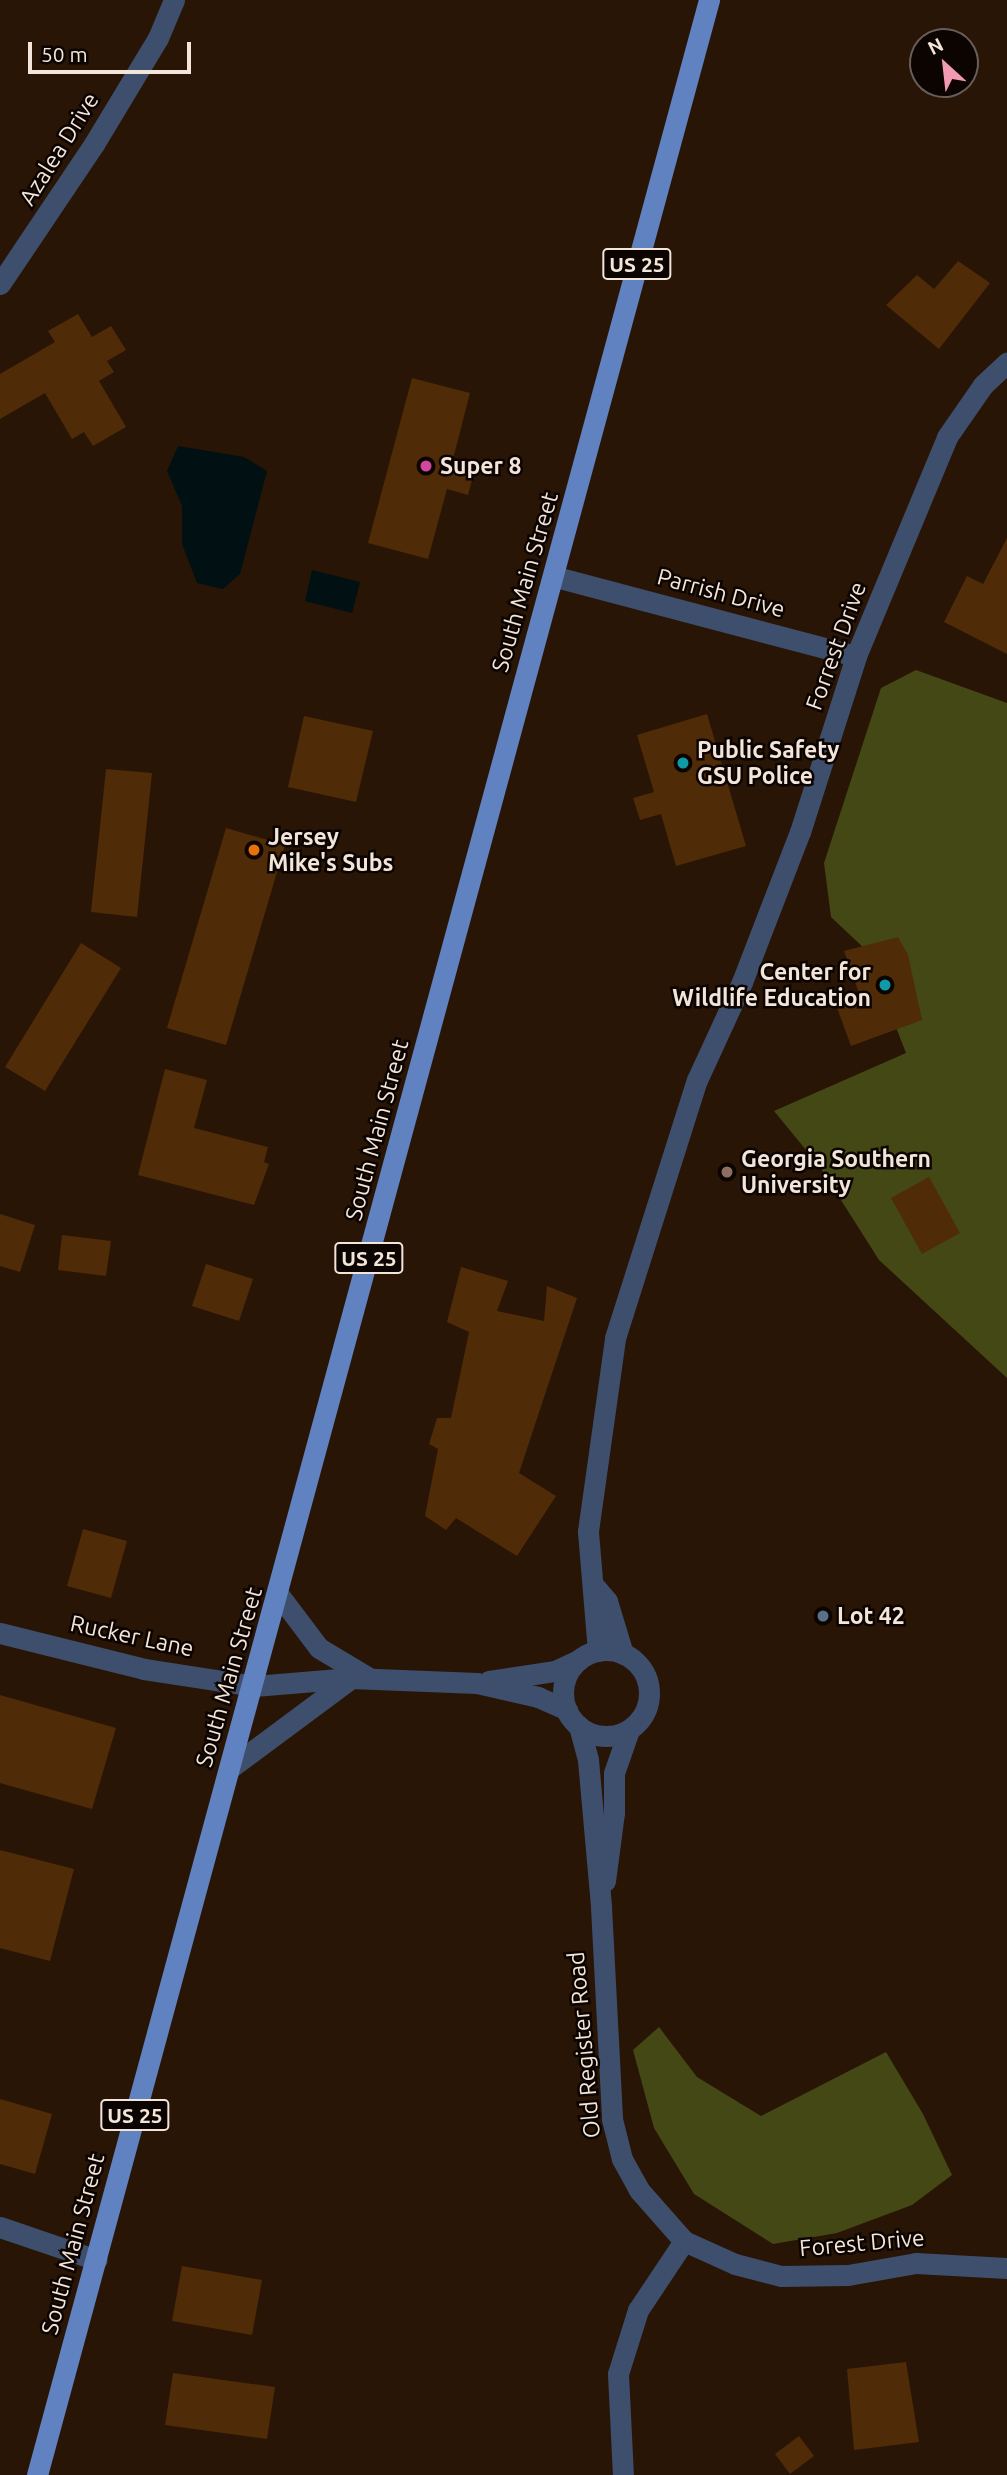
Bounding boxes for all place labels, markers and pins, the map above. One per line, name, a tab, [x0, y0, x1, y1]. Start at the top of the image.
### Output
place label: Super 8	[440, 452, 521, 480]
marker: Super 8	[418, 458, 434, 474]
place label: Public Safety GSU Police	[697, 736, 840, 790]
marker: Public Safety GSU Police	[675, 755, 691, 771]
place label: Jersey Mike's Subs	[268, 823, 393, 877]
marker: Jersey Mike's Subs	[246, 842, 262, 858]
place label: Center for Wildlife Education	[672, 958, 871, 1012]
marker: Center for Wildlife Education	[877, 977, 893, 993]
place label: Georgia Southern University	[741, 1145, 931, 1199]
marker: Georgia Southern University	[719, 1164, 735, 1180]
place label: Lot 42	[837, 1602, 905, 1630]
marker: Lot 42	[815, 1608, 831, 1624]

